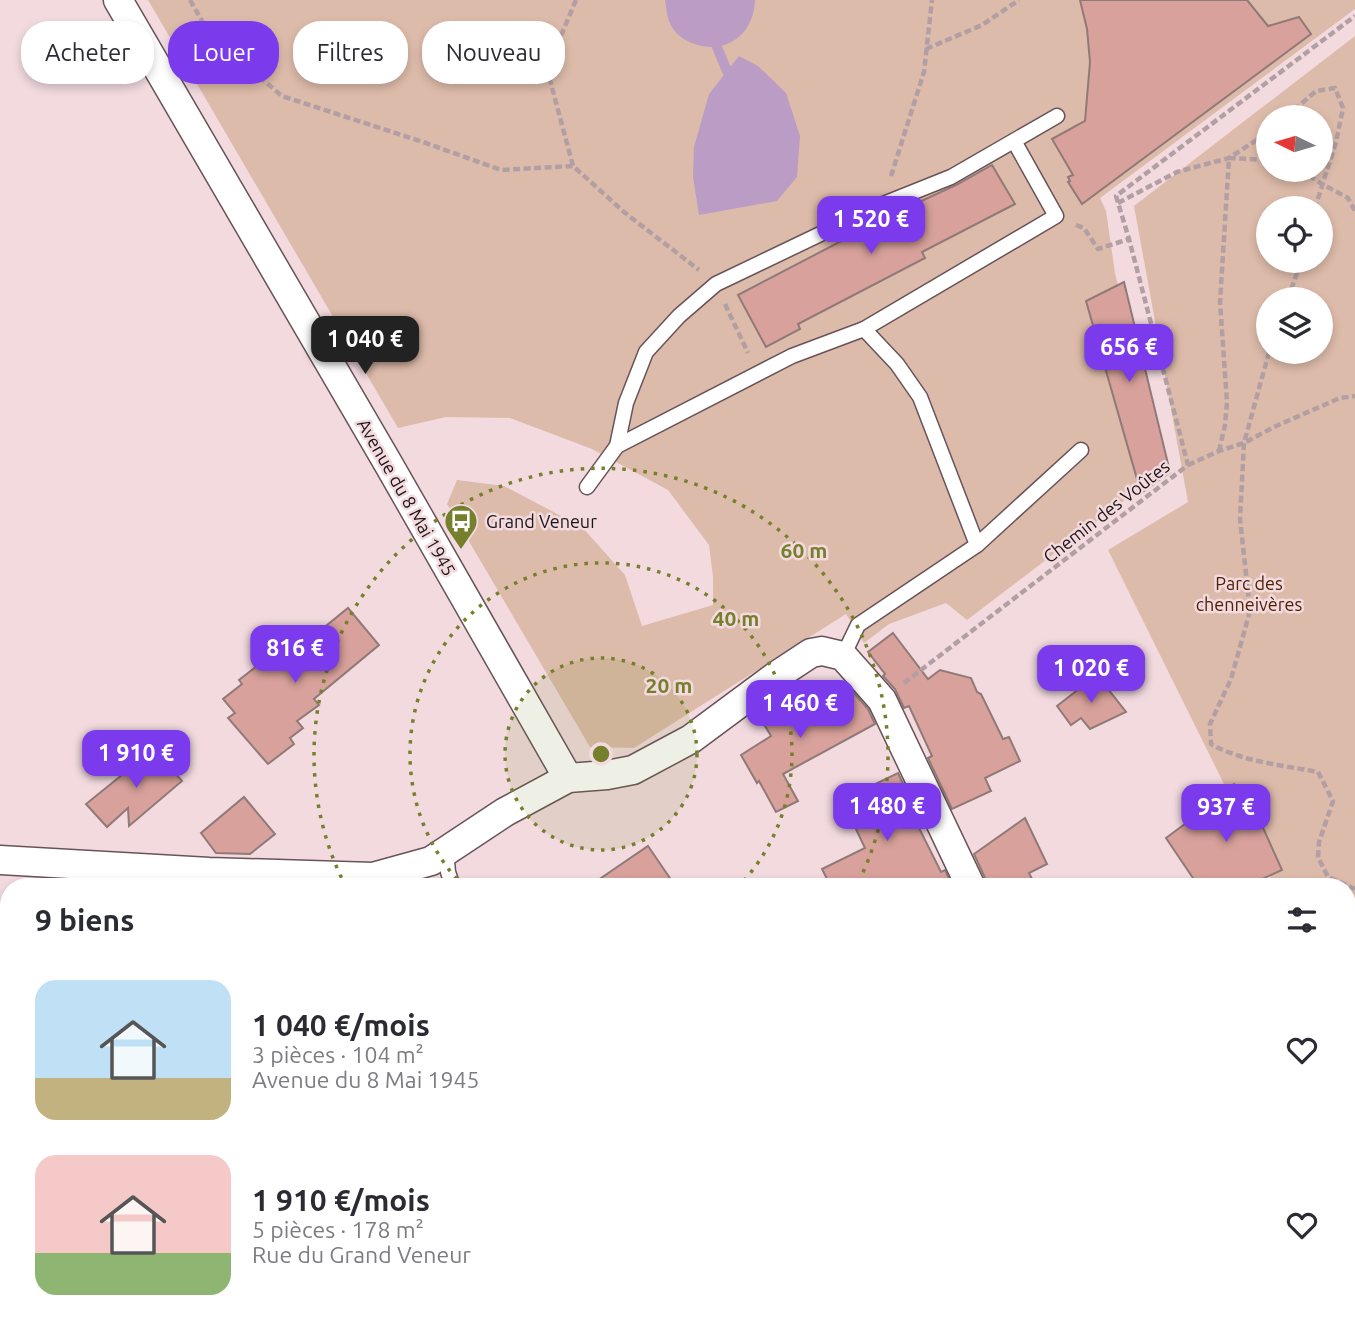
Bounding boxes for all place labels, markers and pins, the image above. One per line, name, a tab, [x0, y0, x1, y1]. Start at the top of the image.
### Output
pin: 1 520 €	[806, 196, 936, 256]
pin: 1 040 €	[300, 316, 430, 376]
pin: 656 €	[1080, 324, 1178, 384]
bus stop icon: Grand Veneur	[442, 502, 480, 551]
place label: Grand Veneur	[486, 511, 597, 531]
pin: 816 €	[246, 626, 344, 685]
pin: 1 020 €	[1026, 646, 1156, 705]
pin: 1 460 €	[735, 680, 865, 740]
pin: 1 910 €	[71, 730, 201, 790]
centre of rings	[589, 742, 613, 766]
pin: 1 480 €	[822, 784, 952, 843]
pin: 937 €	[1177, 784, 1275, 844]

